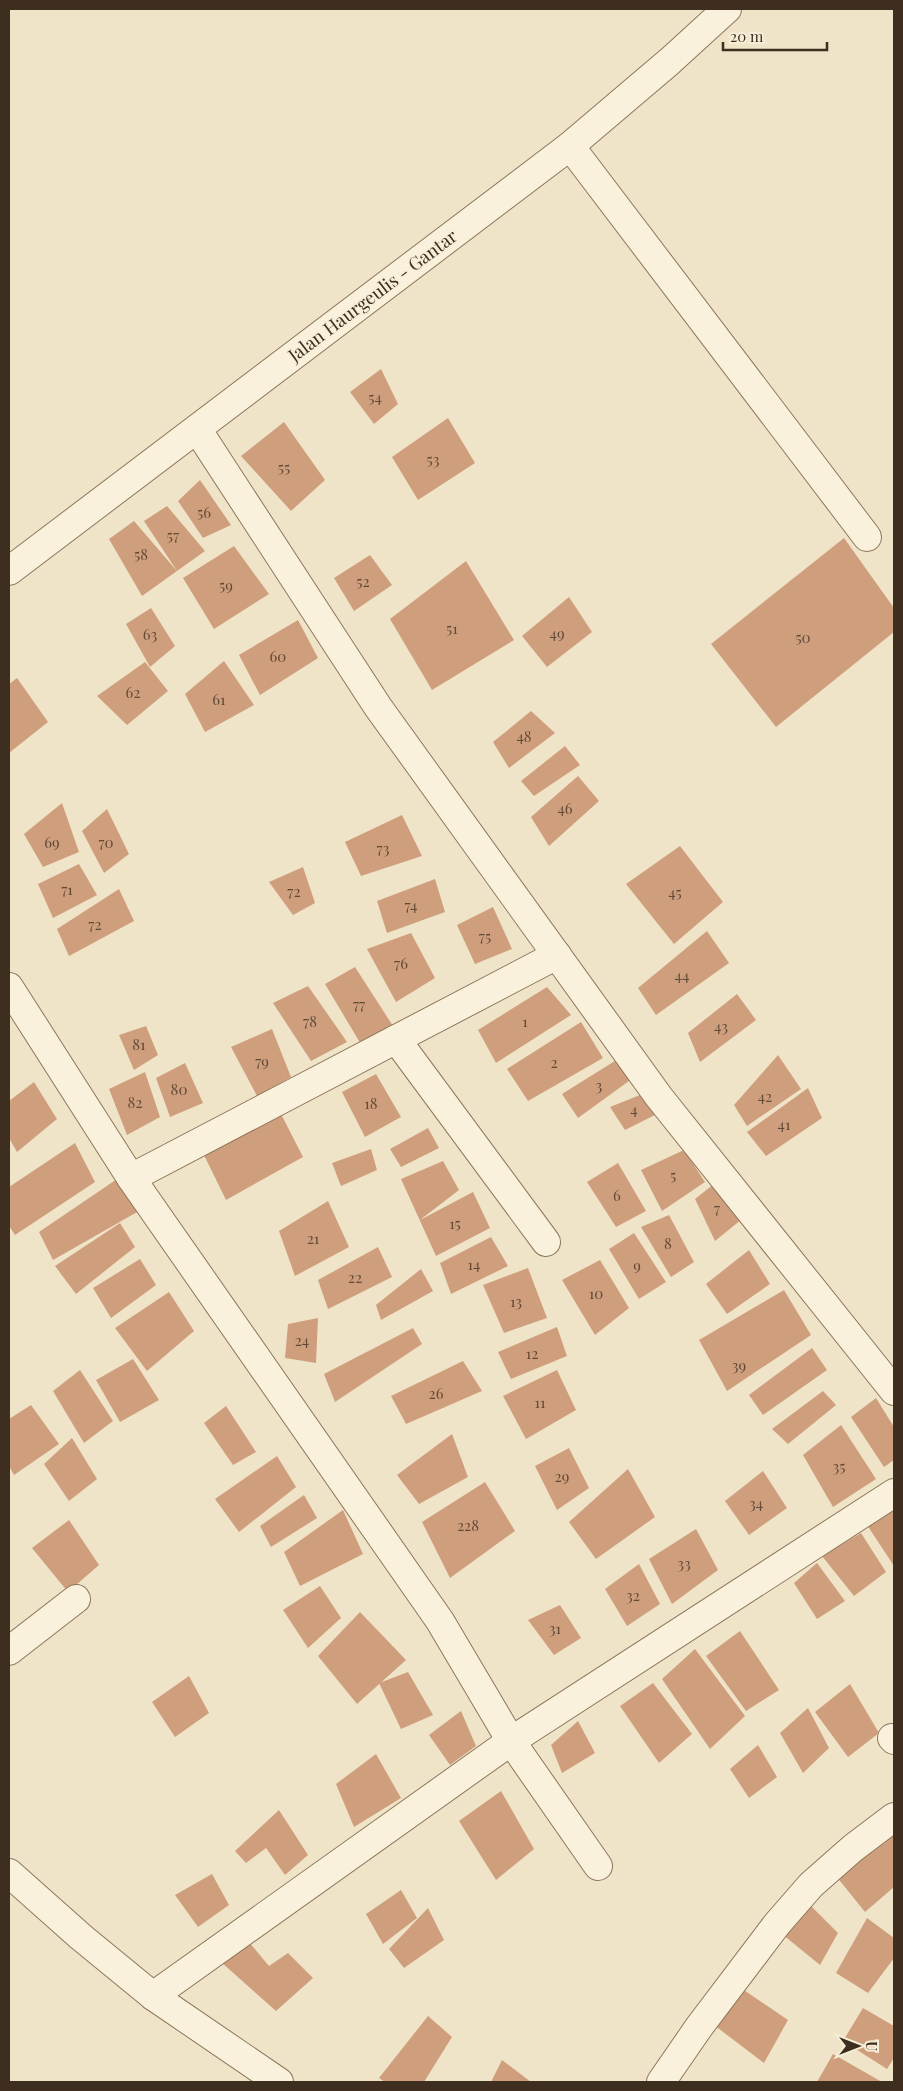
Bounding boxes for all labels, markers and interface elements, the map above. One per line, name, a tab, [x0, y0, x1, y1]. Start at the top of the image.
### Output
scale bar	[723, 20, 827, 52]
text: 20 m	[730, 26, 764, 46]
street label: Jalan Haurgeulis - Gantar	[282, 224, 462, 367]
house number: 54	[368, 387, 382, 407]
house number: 53	[427, 449, 440, 469]
house number: 55	[278, 457, 290, 477]
house number: 56	[197, 502, 211, 522]
house number: 57	[167, 525, 179, 545]
house number: 58	[134, 544, 148, 564]
house number: 52	[356, 571, 370, 591]
house number: 59	[219, 575, 233, 595]
house number: 51	[446, 618, 458, 638]
house number: 49	[549, 623, 565, 643]
house number: 63	[143, 624, 157, 644]
house number: 50	[795, 627, 811, 647]
house number: 60	[270, 646, 286, 666]
house number: 62	[126, 682, 140, 702]
house number: 61	[212, 689, 226, 709]
house number: 48	[516, 726, 532, 746]
house number: 46	[557, 798, 573, 818]
house number: 69	[44, 832, 60, 852]
house number: 70	[98, 832, 114, 852]
house number: 73	[377, 838, 390, 858]
house number: 71	[61, 879, 73, 899]
house number: 72	[287, 881, 301, 901]
house number: 45	[668, 882, 682, 902]
house number: 74	[405, 895, 418, 915]
house number: 72	[88, 914, 102, 934]
house number: 75	[479, 926, 491, 946]
house number: 76	[394, 953, 408, 973]
house number: 44	[675, 965, 689, 985]
house number: 77	[353, 994, 365, 1014]
house number: 78	[303, 1011, 317, 1031]
house number: 1	[522, 1011, 528, 1031]
house number: 43	[714, 1016, 728, 1036]
house number: 81	[132, 1034, 146, 1054]
house number: 79	[255, 1051, 269, 1071]
house number: 2	[550, 1052, 558, 1072]
house number: 3	[596, 1075, 603, 1095]
house number: 80	[171, 1079, 187, 1099]
house number: 42	[758, 1086, 772, 1106]
house number: 82	[128, 1092, 143, 1112]
house number: 18	[364, 1093, 378, 1113]
house number: 4	[630, 1099, 638, 1119]
house number: 41	[778, 1114, 791, 1134]
house number: 5	[670, 1165, 676, 1185]
house number: 6	[613, 1185, 621, 1205]
house number: 7	[714, 1198, 720, 1218]
house number: 15	[449, 1213, 461, 1233]
house number: 21	[307, 1228, 320, 1248]
house number: 8	[664, 1233, 672, 1253]
house number: 14	[468, 1254, 480, 1274]
house number: 9	[633, 1255, 641, 1275]
house number: 22	[348, 1267, 362, 1287]
house number: 10	[589, 1283, 603, 1303]
house number: 13	[510, 1291, 522, 1311]
house number: 24	[295, 1330, 309, 1350]
house number: 12	[526, 1343, 538, 1363]
house number: 39	[732, 1355, 746, 1375]
house number: 26	[429, 1383, 444, 1403]
house number: 11	[534, 1392, 546, 1412]
house number: 35	[833, 1456, 846, 1476]
house number: 29	[555, 1466, 569, 1486]
house number: 34	[749, 1493, 763, 1513]
house number: 228	[457, 1515, 479, 1535]
house number: 33	[677, 1553, 691, 1573]
house number: 32	[626, 1585, 640, 1605]
house number: 31	[549, 1618, 562, 1638]
north arrow	[833, 2021, 883, 2071]
text: U	[862, 2041, 881, 2051]

